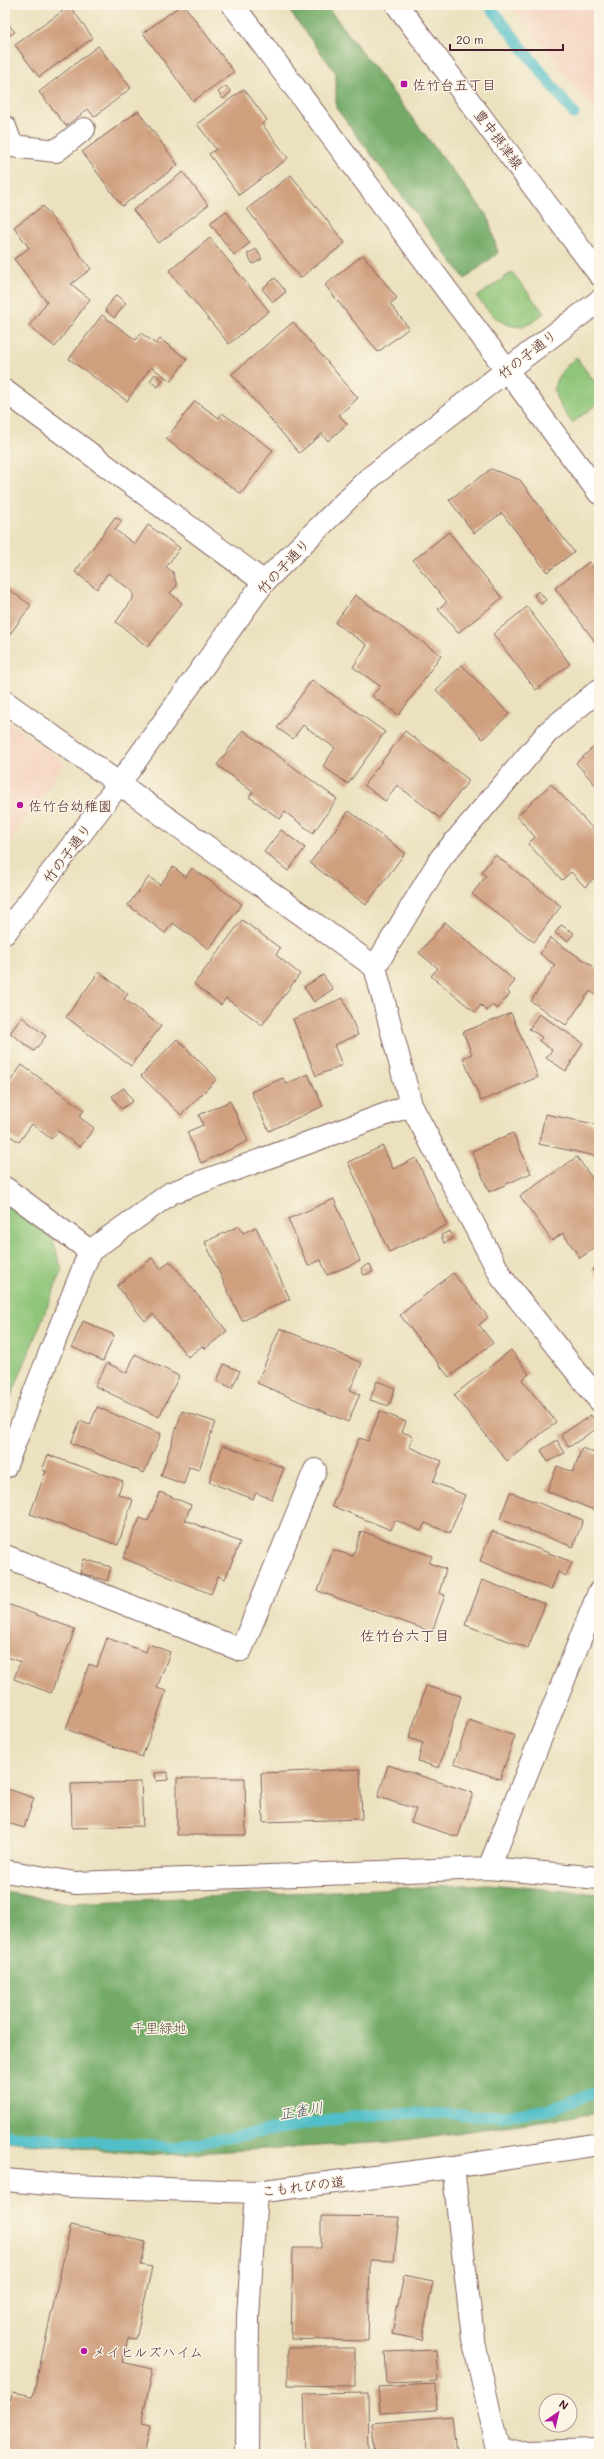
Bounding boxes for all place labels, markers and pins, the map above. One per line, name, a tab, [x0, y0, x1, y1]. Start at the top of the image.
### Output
place label: 佐竹台五丁目	[412, 75, 496, 94]
marker: 佐竹台五丁目	[399, 79, 409, 89]
place label: 佐竹台幼稚園	[28, 796, 112, 815]
marker: 佐竹台幼稚園	[15, 800, 25, 810]
place label: メイヒルズハイム	[92, 2342, 203, 2361]
marker: メイヒルズハイム	[79, 2346, 89, 2356]

